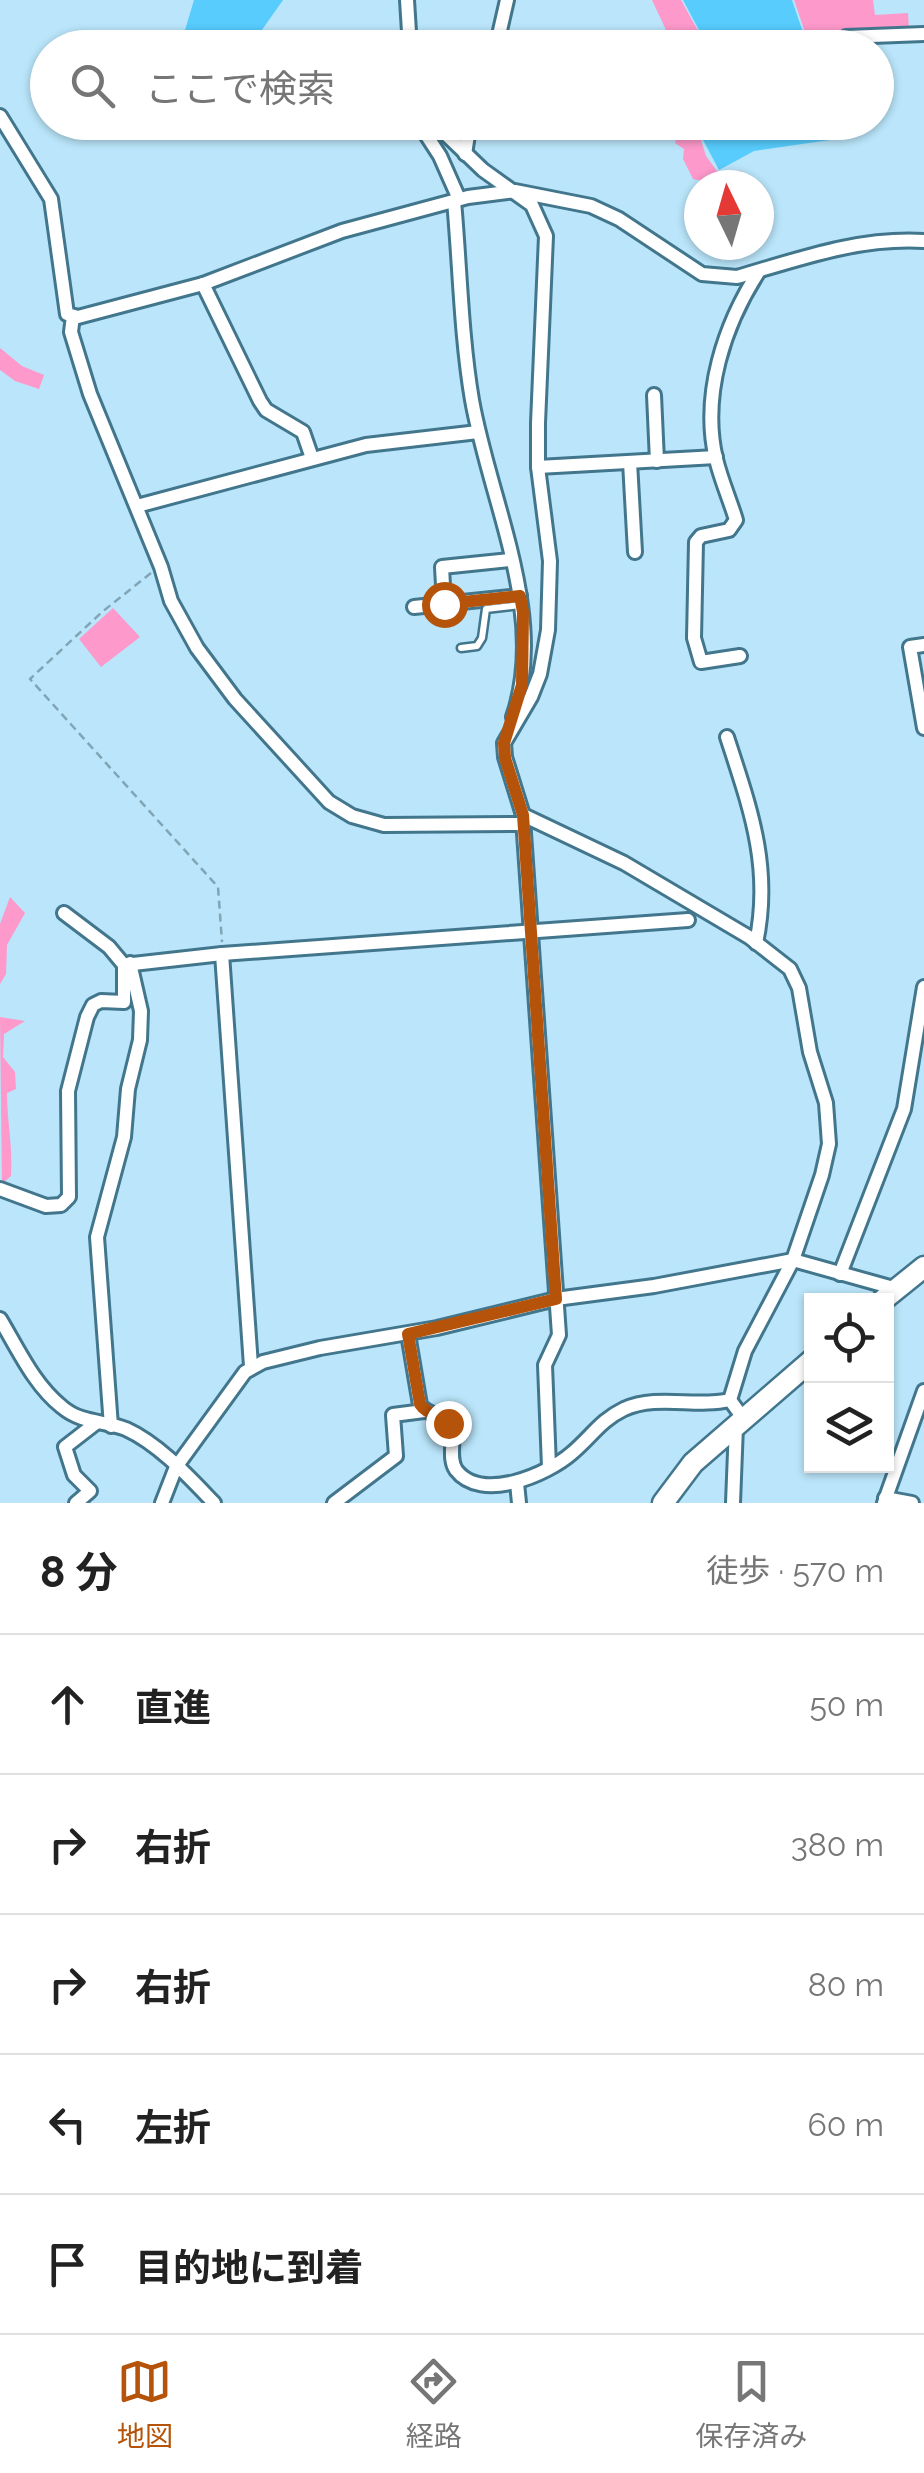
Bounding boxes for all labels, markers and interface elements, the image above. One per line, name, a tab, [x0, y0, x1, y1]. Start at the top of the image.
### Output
search box	[30, 30, 894, 140]
icon: search	[65, 58, 120, 113]
text: ここで検索	[145, 66, 335, 111]
north arrow	[684, 170, 774, 260]
route start	[422, 582, 468, 628]
map controls	[804, 1293, 894, 1473]
button: locate	[804, 1293, 894, 1383]
button: layers	[804, 1383, 894, 1473]
route end	[426, 1401, 472, 1447]
text: 8 分	[40, 1548, 117, 1597]
text: 徒歩 · 570 m	[706, 1552, 884, 1589]
icon: ahead	[40, 1677, 95, 1732]
text: 直進	[135, 1685, 211, 1730]
text: 50 m	[809, 1686, 884, 1723]
icon: right	[40, 1817, 95, 1872]
text: 右折	[135, 1825, 211, 1870]
text: 380 m	[791, 1826, 884, 1863]
icon: right	[40, 1957, 95, 2012]
text: 右折	[135, 1965, 211, 2010]
text: 80 m	[808, 1966, 884, 2003]
icon: left	[40, 2097, 95, 2152]
text: 左折	[135, 2105, 211, 2150]
text: 60 m	[808, 2106, 884, 2143]
icon: arrive	[40, 2237, 95, 2292]
text: 目的地に到着	[135, 2245, 363, 2290]
tab: 地図	[117, 2354, 173, 2454]
tab: 経路	[406, 2354, 462, 2454]
tab: 保存済み	[695, 2354, 807, 2454]

